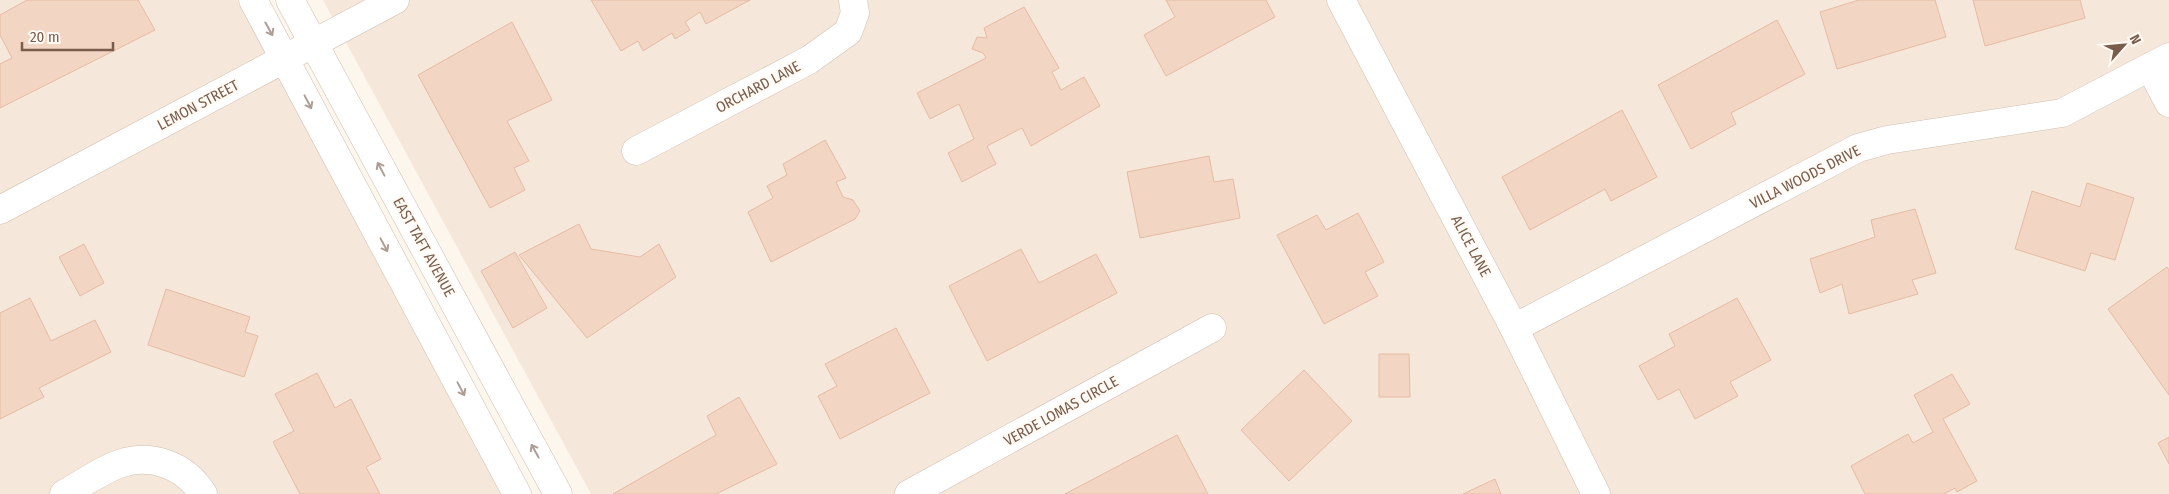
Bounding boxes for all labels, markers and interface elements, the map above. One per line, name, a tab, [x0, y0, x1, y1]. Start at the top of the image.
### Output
scale bar	[22, 20, 114, 52]
north arrow	[2099, 20, 2149, 70]
one-way arrow	[264, 22, 274, 37]
text: 20 m	[30, 28, 60, 46]
text: N	[2126, 32, 2145, 47]
street label: ORCHARD LANE	[713, 57, 803, 117]
street label: LEMON STREET	[154, 76, 242, 134]
one-way arrow	[304, 94, 313, 109]
street label: VILLA WOODS DRIVE	[1747, 141, 1863, 213]
one-way arrow	[376, 163, 386, 177]
street label: EAST TAFT AVENUE	[389, 194, 459, 300]
street label: ALICE LANE	[1447, 212, 1495, 280]
one-way arrow	[380, 238, 390, 252]
street label: VERDE LOMAS CIRCLE	[1001, 372, 1121, 450]
one-way arrow	[456, 381, 466, 396]
one-way arrow	[530, 444, 540, 459]

